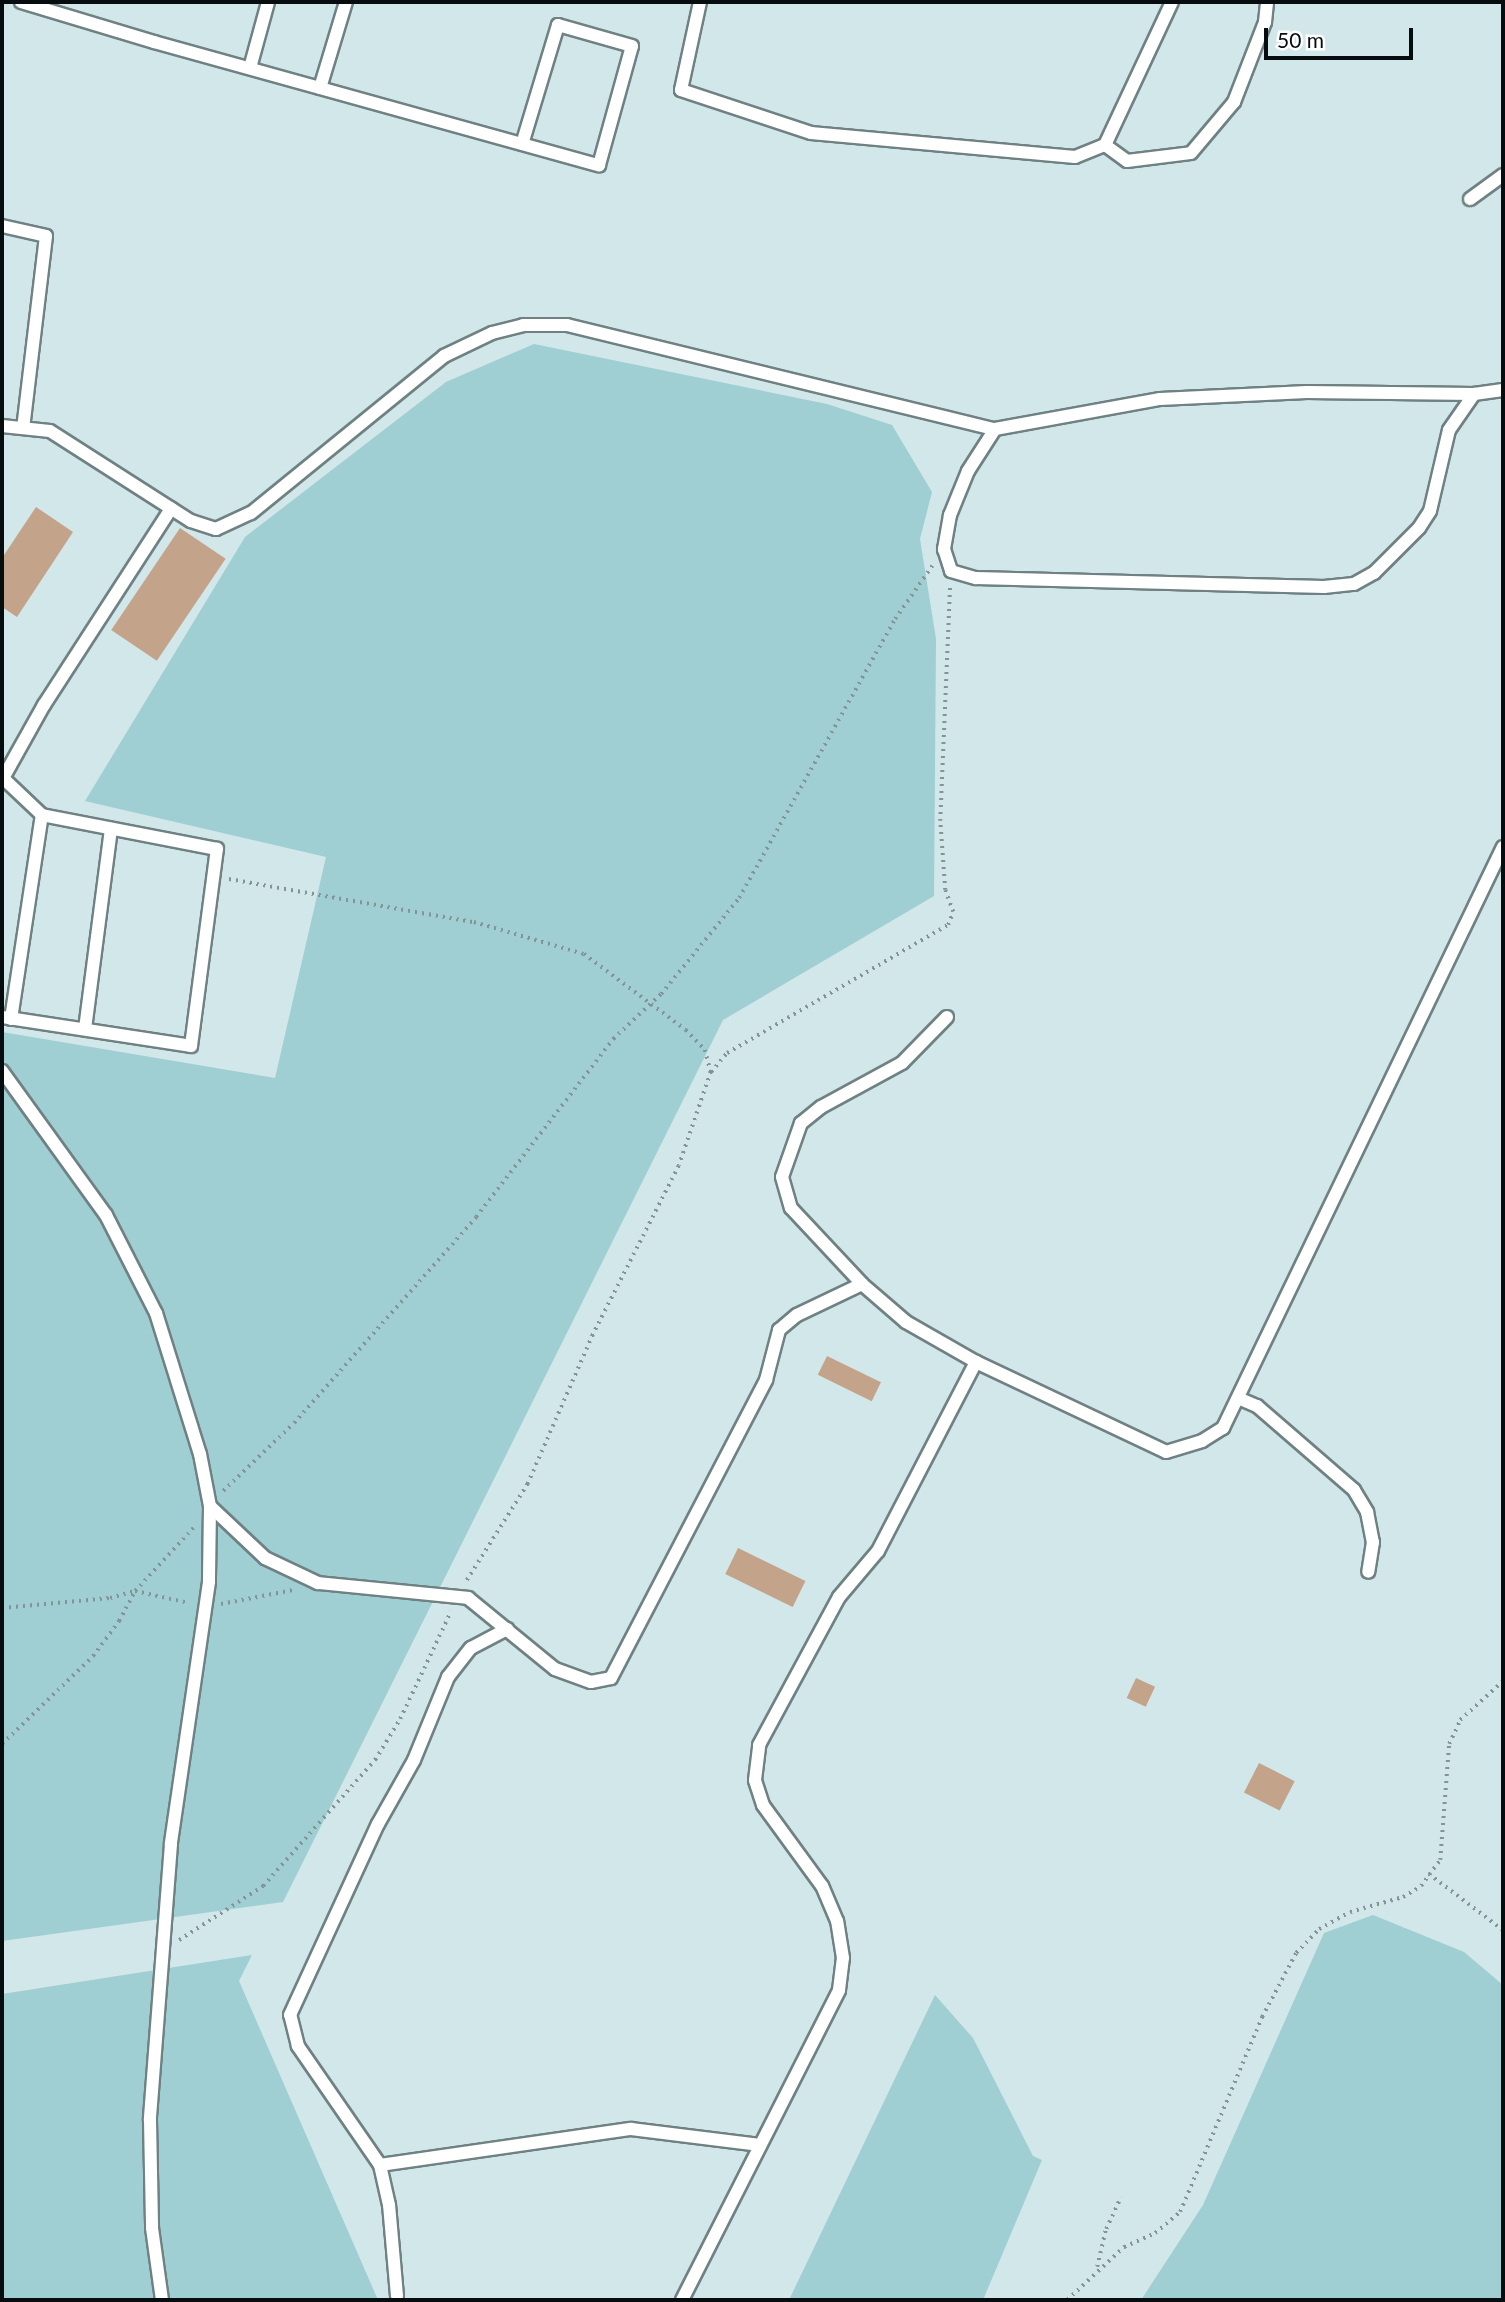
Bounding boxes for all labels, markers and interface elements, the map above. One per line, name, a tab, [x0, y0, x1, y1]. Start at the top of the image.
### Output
scale bar	[1267, 14, 1416, 58]
text: 50 m	[1277, 27, 1324, 52]

